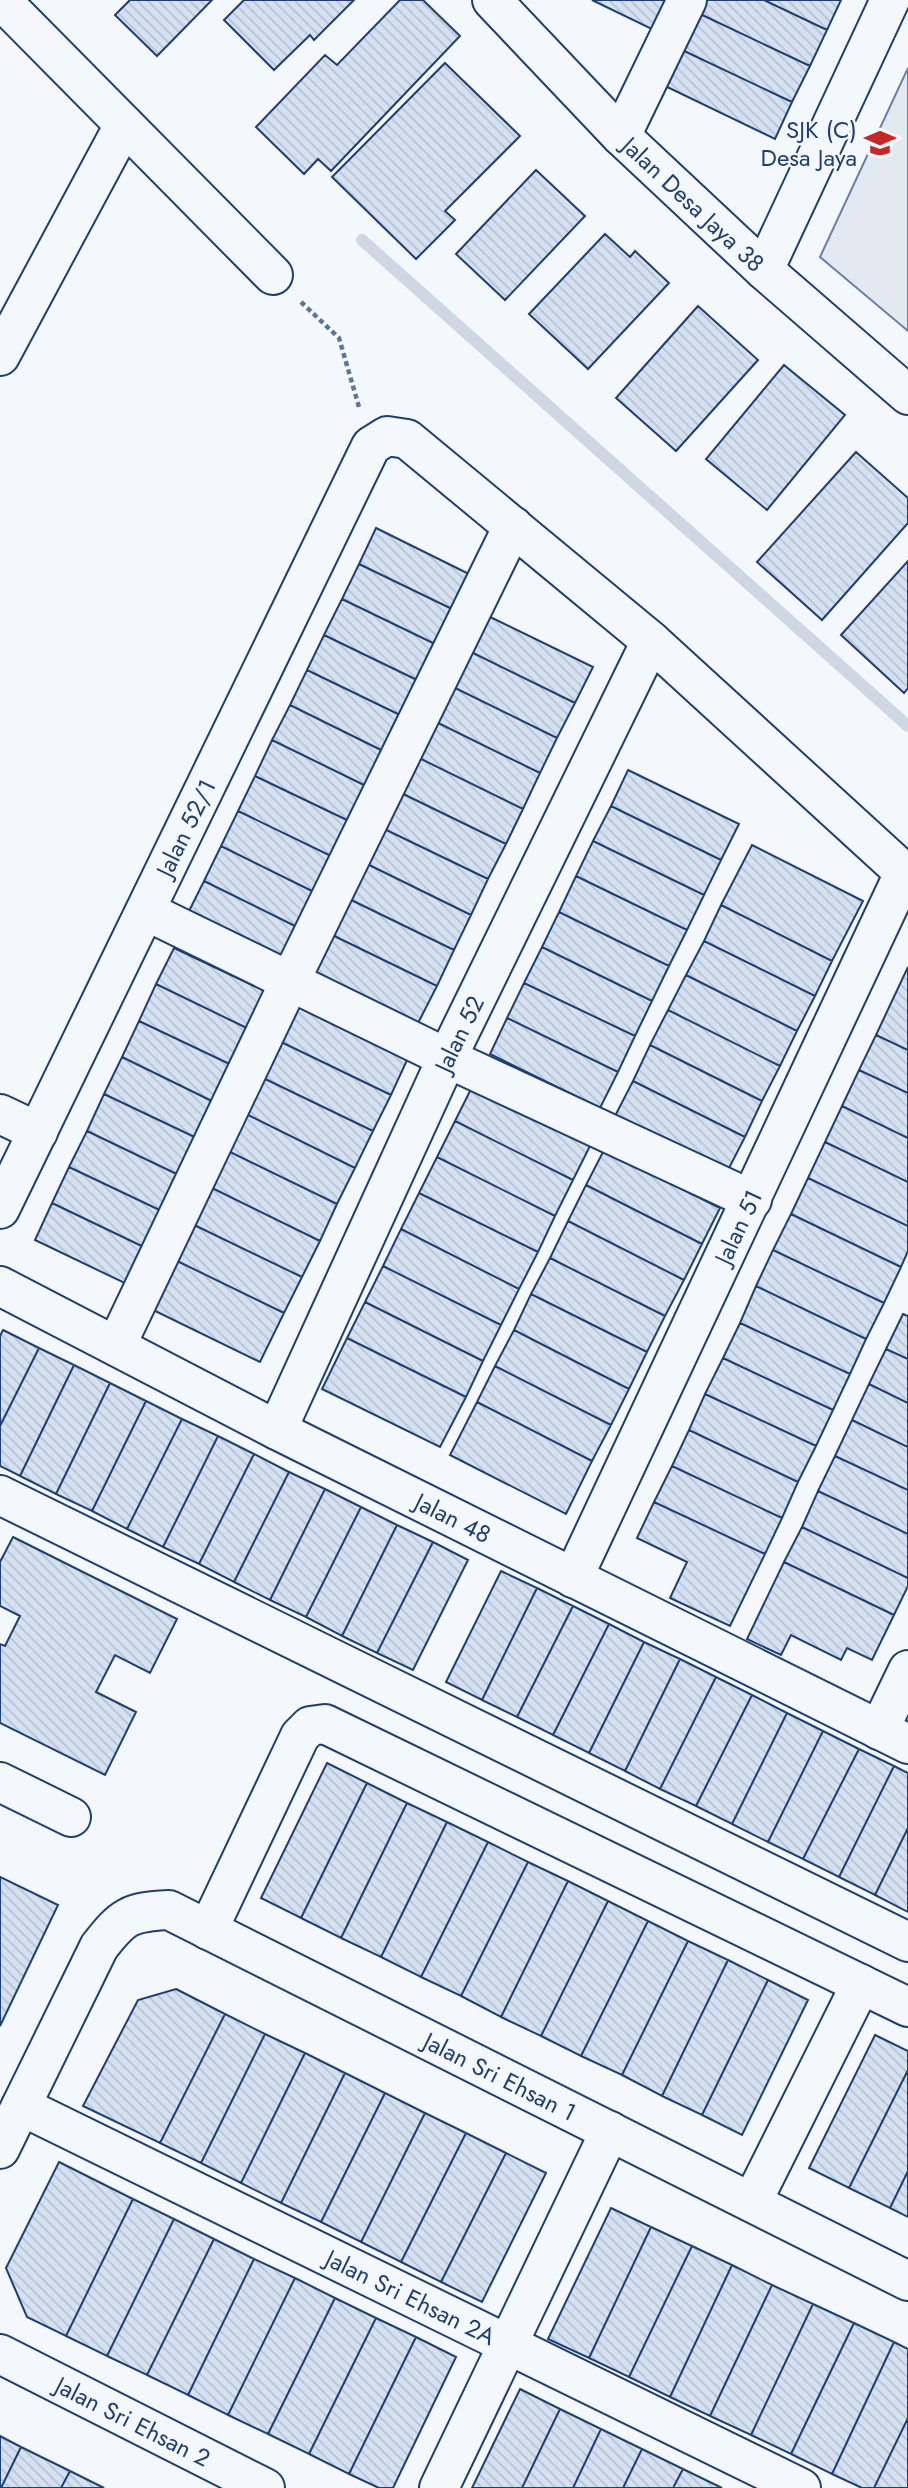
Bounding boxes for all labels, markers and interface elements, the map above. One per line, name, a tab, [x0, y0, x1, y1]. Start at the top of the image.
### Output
place label: SJK (C) Desa Jaya	[761, 112, 857, 175]
street label: Jalan Desa Jaya 38	[612, 126, 773, 280]
school or university icon: SJK (C) Desa Jaya	[863, 126, 897, 160]
street label: Jalan 52/1	[145, 773, 224, 885]
street label: Jalan 52	[424, 989, 492, 1080]
street label: Jalan 51	[704, 1184, 770, 1272]
street label: Jalan 48	[406, 1483, 497, 1551]
street label: Jalan Sri Ehsan 1	[415, 2022, 582, 2129]
street label: Jalan Sri Ehsan 2A	[317, 2239, 502, 2353]
street label: Jalan Sri Ehsan 2	[47, 2366, 217, 2475]

